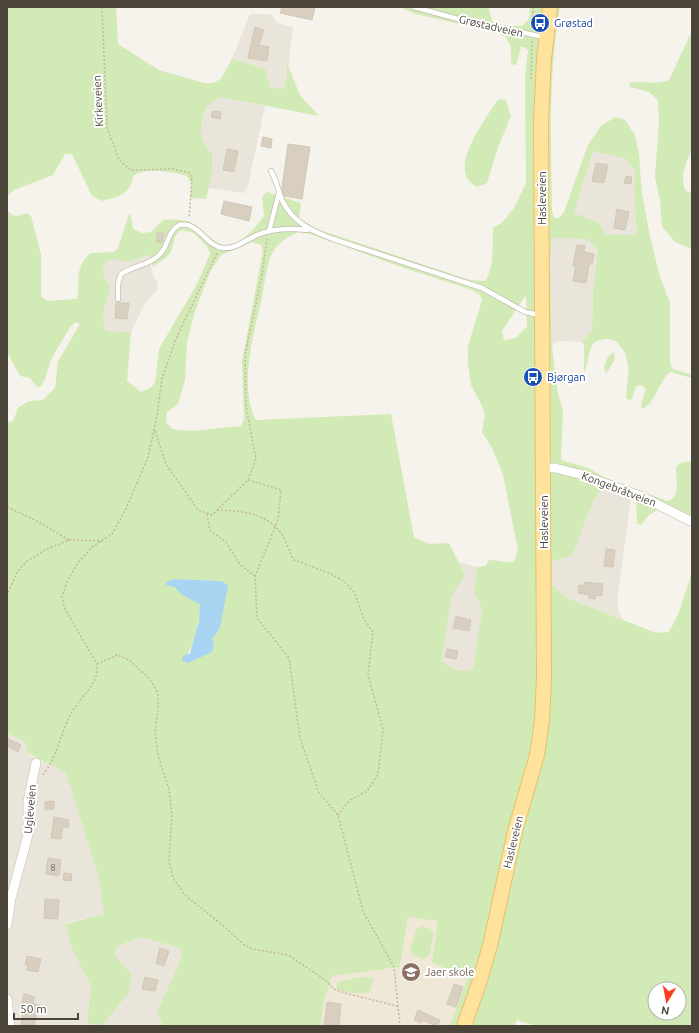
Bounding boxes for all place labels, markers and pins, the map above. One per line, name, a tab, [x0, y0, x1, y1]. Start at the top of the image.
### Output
bus stop icon: Grøstad	[529, 12, 551, 34]
place label: Grøstad	[554, 17, 593, 29]
bus stop icon: Bjørgan	[522, 366, 544, 388]
place label: Bjørgan	[547, 371, 586, 383]
school or university icon: Jaer skole	[400, 961, 422, 983]
place label: Jaer skole	[425, 966, 474, 978]

